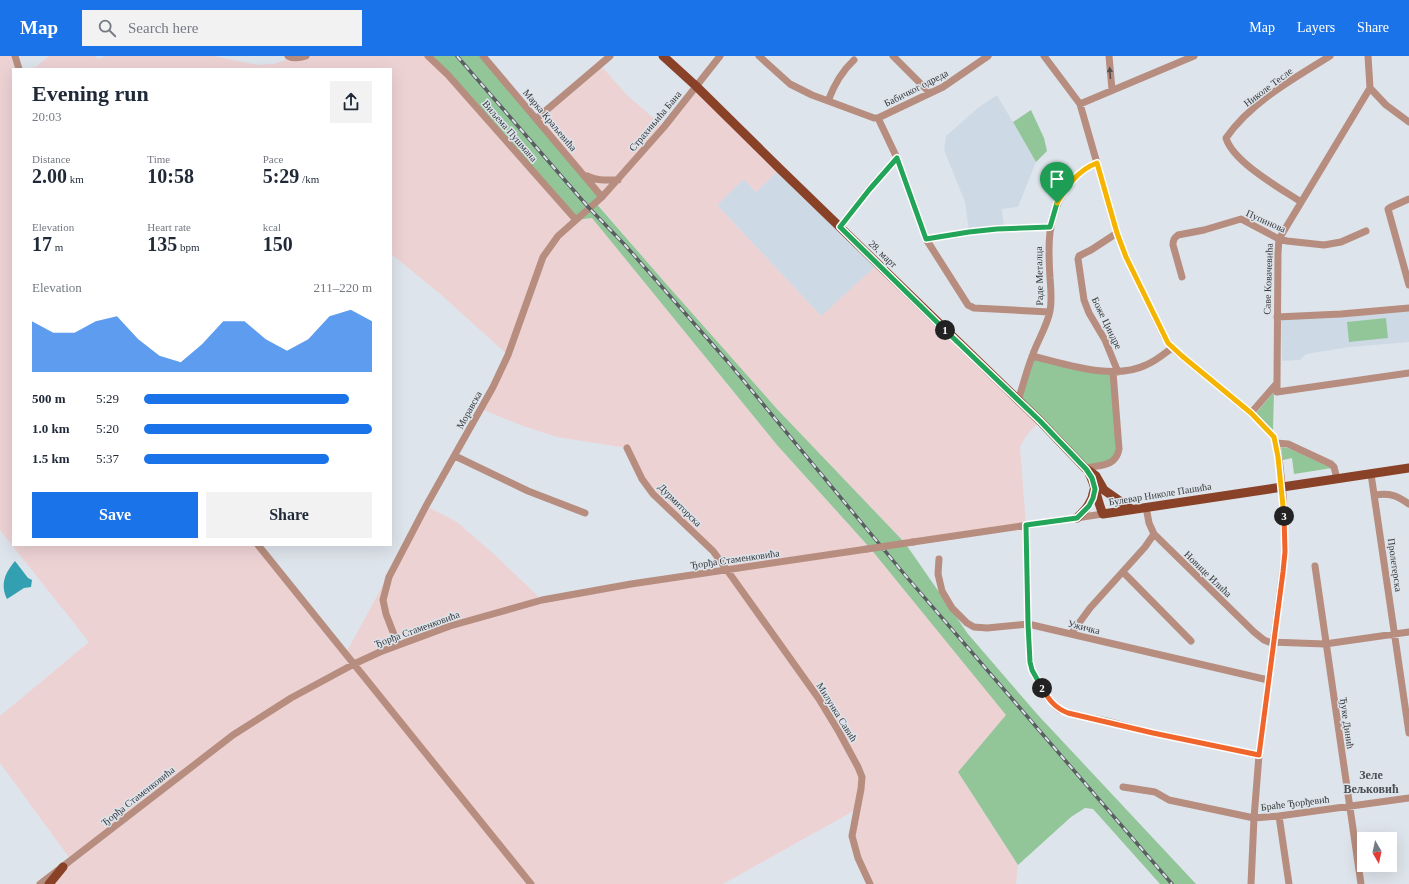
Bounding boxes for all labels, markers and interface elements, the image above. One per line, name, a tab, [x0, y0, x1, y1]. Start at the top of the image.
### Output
search box	[82, 10, 362, 46]
text: Map	[20, 17, 58, 38]
icon: search	[96, 17, 118, 39]
text: Search here	[128, 20, 198, 36]
text: Map	[1249, 20, 1275, 35]
text: Layers	[1297, 20, 1335, 35]
text: Share	[1357, 20, 1389, 35]
street label: Николе Тесле	[1242, 65, 1295, 109]
street label: Бабичког одреда	[882, 67, 950, 109]
one-way arrow	[1107, 67, 1114, 79]
text: Evening run	[32, 81, 149, 106]
button: share	[330, 81, 372, 123]
street label: Марка Краљевића	[521, 87, 579, 154]
street label: Страхињића Бана	[627, 88, 684, 153]
street label: Виљема Пушмана	[480, 98, 540, 164]
text: 20:03	[32, 109, 62, 124]
text: Distance	[32, 153, 70, 165]
text: Time	[147, 153, 170, 165]
text: Pace	[263, 153, 283, 165]
pin	[1040, 162, 1074, 203]
text: 2.00	[32, 165, 67, 187]
text: 10:58	[147, 165, 194, 187]
text: 5:29	[263, 165, 299, 187]
icon: arrive	[1046, 168, 1068, 190]
text: km	[67, 173, 84, 185]
text: /km	[299, 173, 319, 185]
street label: Пупинова	[1244, 207, 1288, 235]
text: Elevation	[32, 221, 74, 233]
text: Heart rate	[147, 221, 191, 233]
text: kcal	[263, 221, 281, 233]
text: 17	[32, 233, 52, 255]
text: 135	[147, 233, 177, 255]
text: 150	[263, 233, 293, 255]
street label: 28. март	[867, 238, 900, 271]
text: m	[52, 241, 63, 253]
text: bpm	[177, 241, 200, 253]
street label: Саве Ковачевића	[1261, 243, 1275, 315]
street label: Раде Металца	[1033, 246, 1045, 306]
text: Elevation	[32, 280, 82, 295]
text: 211–220 m	[314, 280, 372, 295]
street label: Боже Циндре	[1090, 295, 1125, 351]
pin: 1	[935, 320, 955, 340]
text: 1	[942, 324, 948, 336]
street label: Моравска	[454, 389, 484, 431]
text: 500 m	[32, 391, 66, 406]
text: 5:29	[96, 391, 119, 406]
text: 1.0 km	[32, 421, 70, 436]
text: 5:20	[96, 421, 119, 436]
text: 1.5 km	[32, 451, 70, 466]
text: 5:37	[96, 451, 119, 466]
street label: Булевар Николе Пашића	[1108, 480, 1213, 508]
street label: Дурмиторска	[656, 481, 704, 529]
button: Save	[32, 492, 198, 538]
button: Share	[206, 492, 372, 538]
pin: 3	[1274, 506, 1294, 526]
text: 3	[1281, 510, 1287, 522]
street label: Пролетерска	[1386, 538, 1404, 593]
street label: Ђорђа Стаменковића	[690, 547, 781, 571]
street label: Новице Илића	[1182, 549, 1234, 600]
street label: Ђорђа Стаменковића	[373, 608, 462, 650]
street label: Ужичка	[1067, 618, 1102, 636]
pin: 2	[1032, 678, 1052, 698]
street label: Милунка Савић	[814, 680, 860, 744]
text: 2	[1039, 682, 1045, 694]
street label: Ђуке Динић	[1338, 697, 1356, 749]
street label: Ђорђа Стаменковића	[99, 764, 177, 828]
district label: Зеле Вељковић	[1343, 768, 1399, 796]
street label: Браће Ђорђевић	[1260, 793, 1330, 813]
north arrow	[1357, 832, 1397, 872]
map controls	[1357, 832, 1397, 872]

